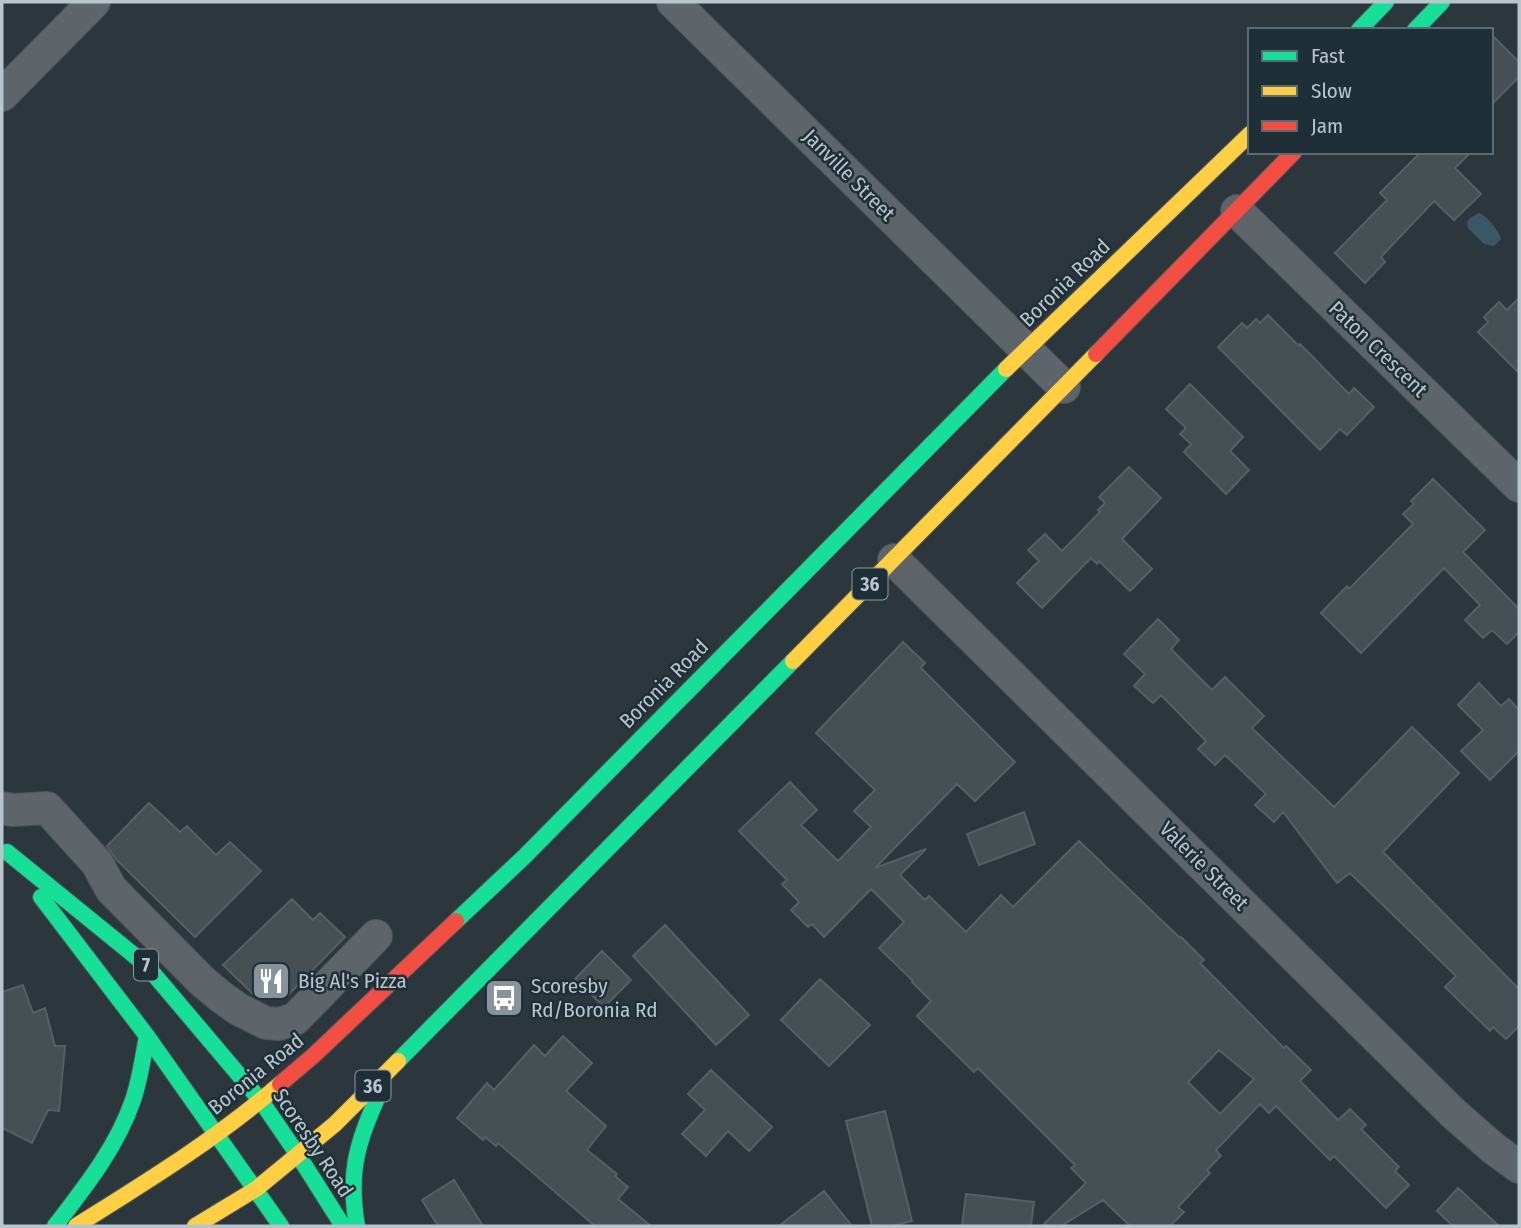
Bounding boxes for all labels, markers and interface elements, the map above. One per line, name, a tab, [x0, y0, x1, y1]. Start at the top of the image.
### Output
legend	[1248, 28, 1493, 154]
text: Fast	[1311, 43, 1345, 69]
text: Slow	[1311, 78, 1352, 104]
text: Jam	[1311, 113, 1343, 139]
street label: Janville Street	[798, 124, 901, 227]
street label: Boronia Road	[1014, 234, 1116, 332]
street label: Paton Crescent	[1323, 295, 1433, 403]
road number: 36	[852, 568, 888, 600]
street label: Boronia Road	[614, 634, 714, 734]
street label: Valerie Street	[1154, 816, 1254, 916]
road number: 7	[134, 950, 158, 981]
restaurant icon: Big Al's Pizza	[250, 960, 292, 1002]
place label: Big Al's Pizza	[298, 968, 407, 994]
place label: Scoresby Rd/Boronia Rd	[531, 973, 658, 1023]
bus stop icon: Scoresby Rd/Boronia Rd	[483, 977, 525, 1019]
street label: Boronia Road	[203, 1028, 309, 1120]
road number: 36	[356, 1070, 390, 1102]
street label: Scoresby Road	[267, 1084, 359, 1202]

